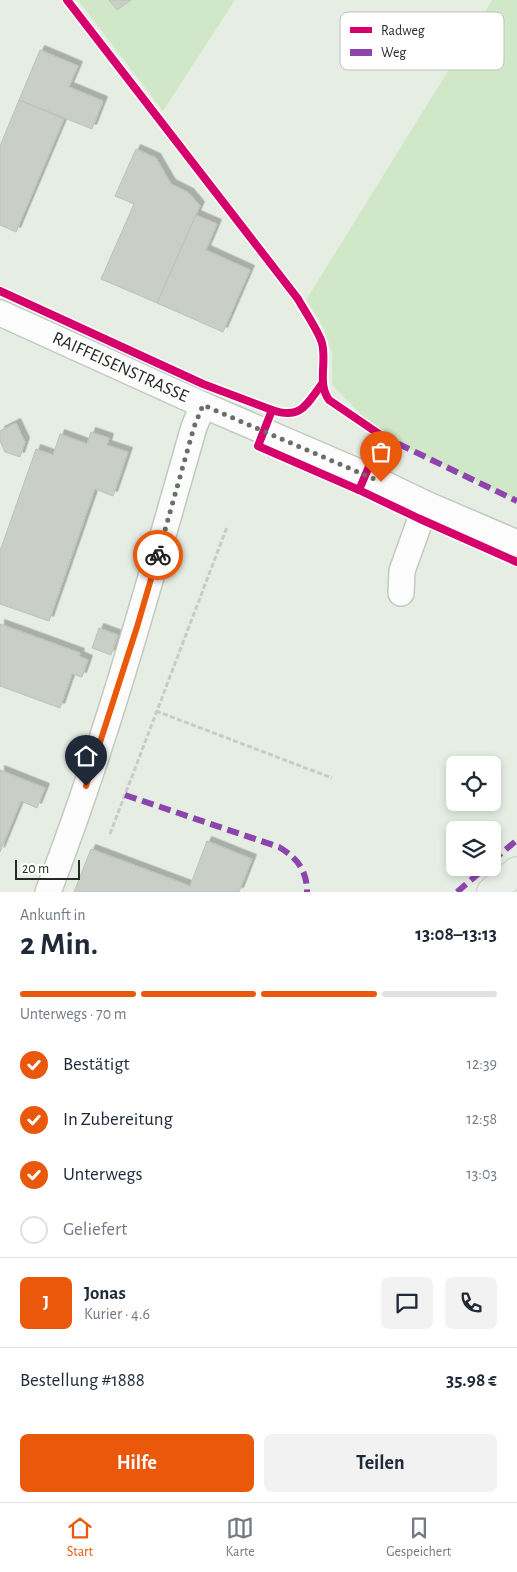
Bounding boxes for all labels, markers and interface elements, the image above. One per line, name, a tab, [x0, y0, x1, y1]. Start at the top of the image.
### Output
legend	[340, 12, 504, 70]
text: Radweg	[381, 24, 425, 38]
text: Weg	[381, 46, 406, 60]
street label: RAIFFEISENSTRASSE	[50, 329, 191, 406]
pin	[360, 431, 402, 482]
icon: bag	[367, 438, 395, 466]
courier	[133, 530, 183, 580]
icon: bike	[144, 541, 172, 569]
pin	[65, 735, 107, 786]
icon: home	[72, 742, 100, 770]
map controls	[446, 756, 501, 876]
button: locate	[446, 756, 501, 811]
button: layers	[446, 821, 501, 876]
scale bar	[15, 857, 80, 880]
text: 20 m	[22, 862, 49, 876]
text: Ankunft in	[20, 907, 86, 923]
text: 13:08–13:13	[415, 925, 497, 944]
text: 2 Min.	[20, 928, 98, 960]
text: Unterwegs · 70 m	[20, 1006, 127, 1022]
icon: check	[20, 1051, 48, 1079]
text: Bestätigt	[63, 1055, 130, 1074]
text: 12:39	[466, 1056, 497, 1072]
icon: check	[20, 1106, 48, 1134]
text: In Zubereitung	[63, 1110, 173, 1129]
text: 12:58	[466, 1111, 497, 1127]
icon: check	[20, 1161, 48, 1189]
text: Unterwegs	[63, 1165, 143, 1184]
text: 13:03	[466, 1166, 497, 1182]
text: Geliefert	[63, 1220, 127, 1239]
button: chat	[381, 1277, 433, 1329]
button: phone	[445, 1277, 497, 1329]
text: Jonas	[84, 1284, 126, 1303]
text: J	[43, 1293, 49, 1312]
text: Kurier · 4.6	[84, 1306, 150, 1322]
text: Bestellung #1888	[20, 1371, 145, 1390]
text: 35.98 €	[446, 1371, 497, 1390]
button: Hilfe	[20, 1434, 254, 1492]
button: Teilen	[264, 1434, 497, 1492]
tab: Start	[66, 1514, 94, 1561]
tab: Karte	[226, 1514, 255, 1561]
tab: Gespeichert	[386, 1514, 451, 1561]

